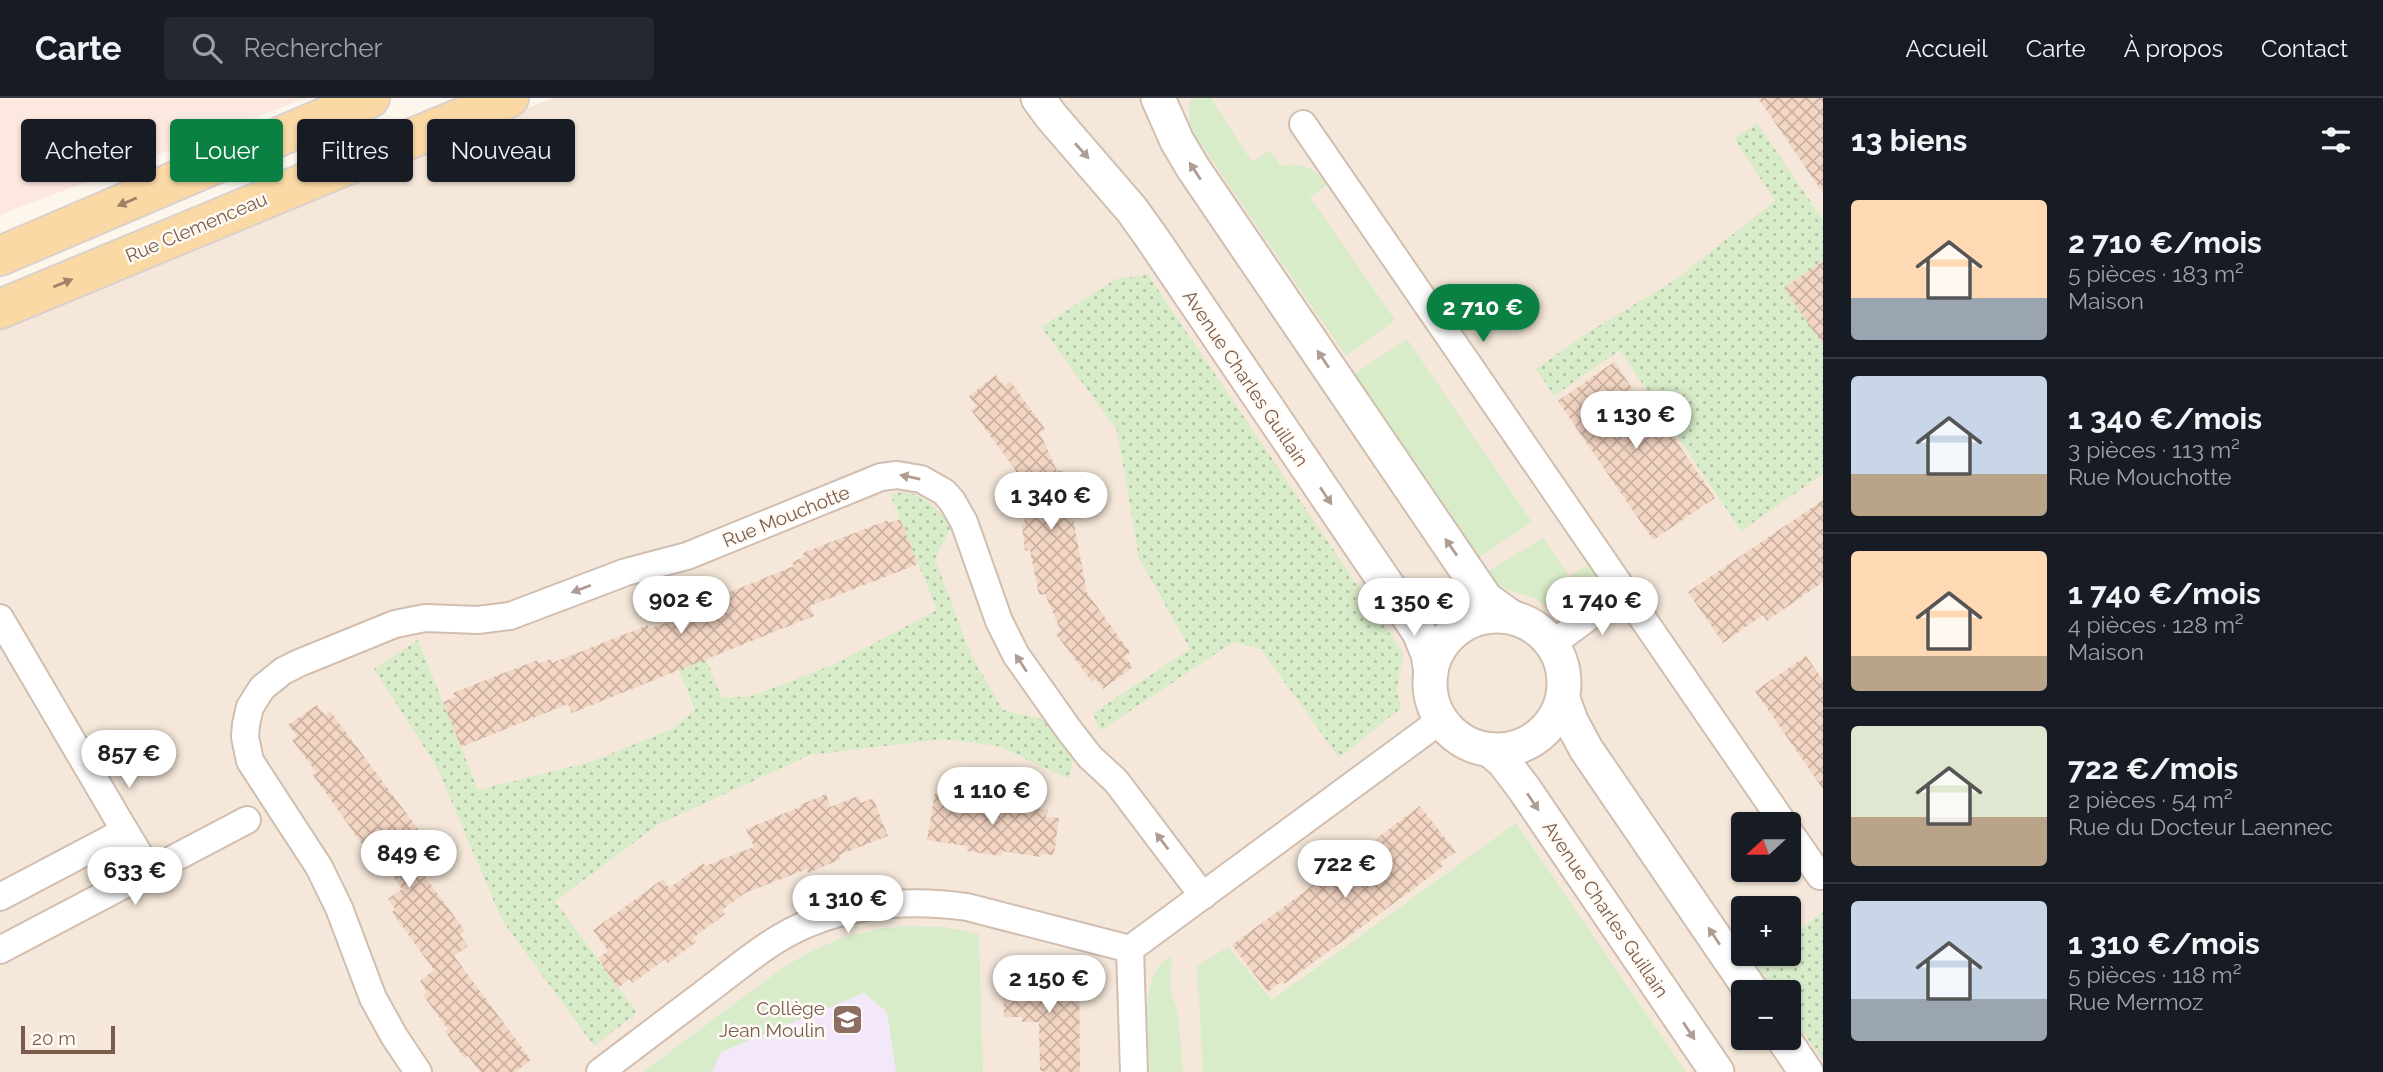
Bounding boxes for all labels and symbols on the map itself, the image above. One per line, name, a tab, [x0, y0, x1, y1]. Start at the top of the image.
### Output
one-way arrow	[1074, 142, 1089, 159]
one-way arrow	[1188, 162, 1202, 180]
street label: Rue Clemenceau	[122, 187, 270, 267]
one-way arrow	[116, 197, 137, 208]
one-way arrow	[53, 277, 73, 289]
pin: 2 710 €	[1418, 285, 1548, 344]
street label: Avenue Charles Guillain	[1179, 286, 1313, 470]
one-way arrow	[1317, 350, 1330, 369]
pin: 1 130 €	[1571, 392, 1701, 451]
one-way arrow	[899, 471, 921, 482]
pin: 1 340 €	[986, 472, 1116, 532]
street label: Rue Mouchotte	[719, 481, 853, 551]
one-way arrow	[1319, 487, 1333, 505]
one-way arrow	[1444, 538, 1458, 556]
pin: 902 €	[632, 576, 730, 636]
pin: 1 350 €	[1349, 578, 1479, 638]
pin: 1 740 €	[1537, 578, 1667, 637]
one-way arrow	[570, 584, 591, 595]
one-way arrow	[1015, 654, 1028, 673]
pin: 857 €	[80, 730, 178, 790]
pin: 1 110 €	[927, 768, 1057, 827]
one-way arrow	[1527, 792, 1540, 812]
north arrow	[1731, 812, 1801, 882]
street label: Avenue Charles Guillain	[1539, 817, 1673, 1001]
pin: 849 €	[360, 830, 458, 890]
one-way arrow	[1155, 832, 1169, 851]
pin: 722 €	[1296, 840, 1394, 900]
pin: 633 €	[86, 848, 184, 907]
pin: 1 310 €	[783, 876, 913, 935]
one-way arrow	[1707, 926, 1720, 946]
pin: 2 150 €	[984, 956, 1114, 1015]
place label: Collège Jean Moulin	[719, 997, 825, 1041]
school or university icon: Collège Jean Moulin	[831, 1002, 865, 1036]
one-way arrow	[1682, 1022, 1696, 1040]
scale bar	[21, 1023, 116, 1055]

